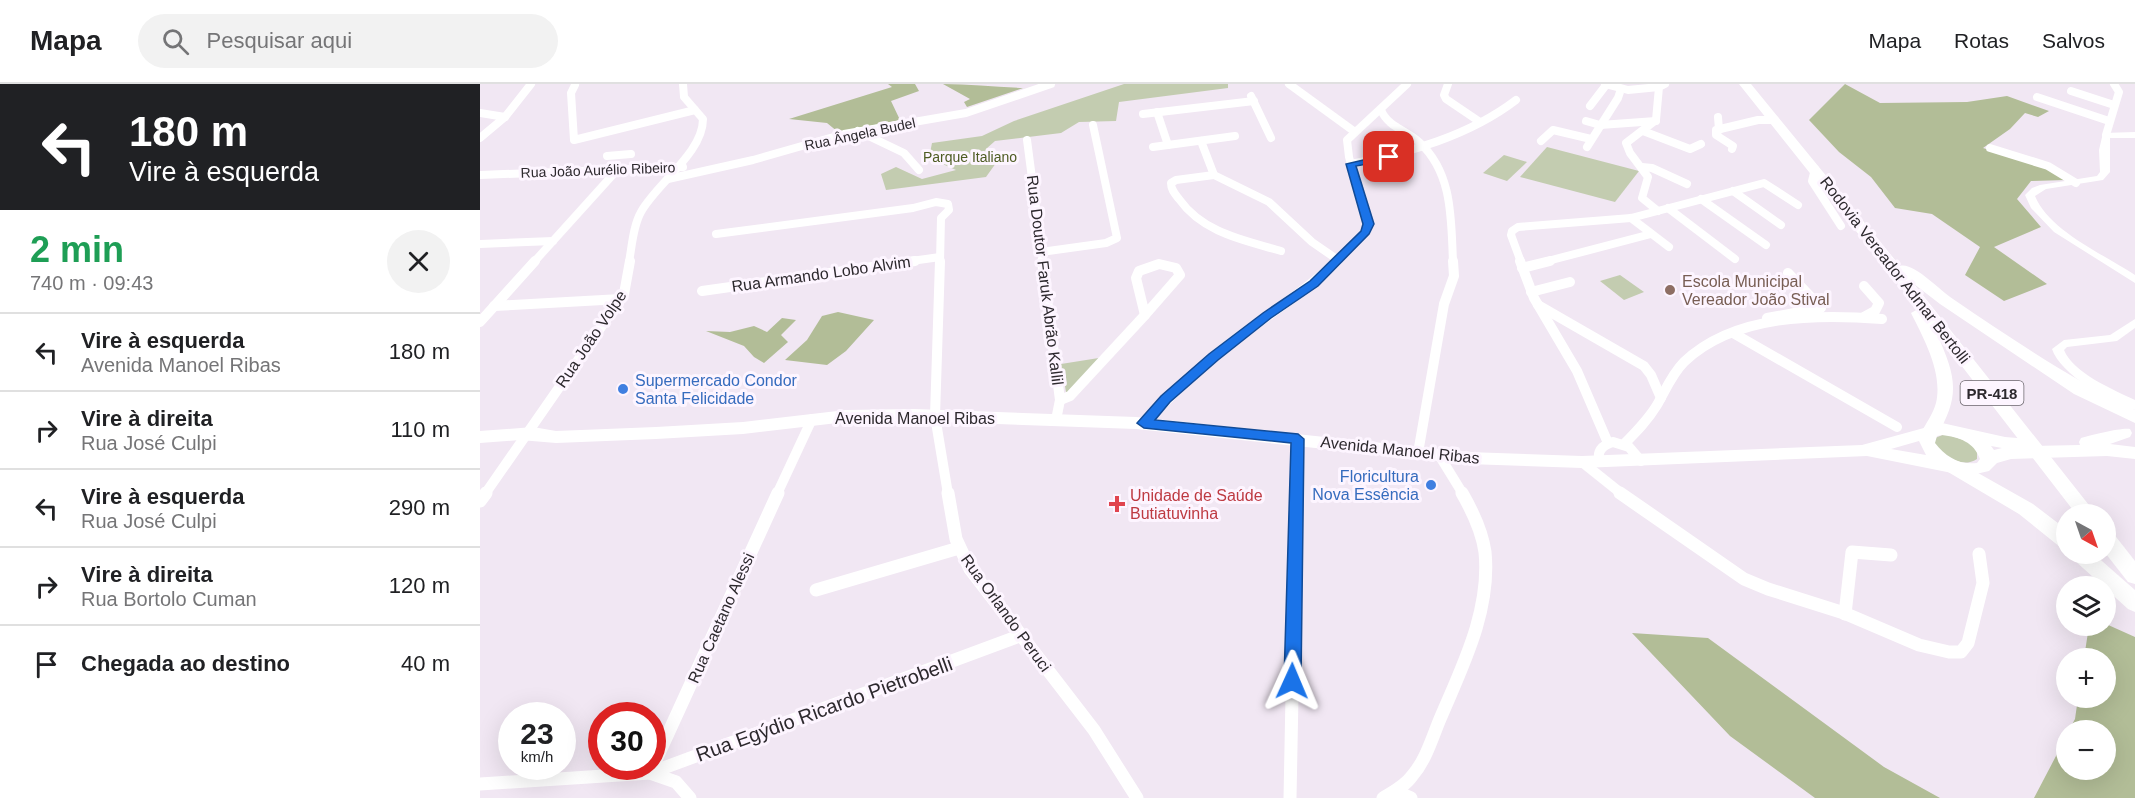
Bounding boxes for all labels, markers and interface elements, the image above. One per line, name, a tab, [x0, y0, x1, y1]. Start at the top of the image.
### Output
search box	[138, 14, 558, 68]
text: Mapa	[30, 25, 102, 56]
icon: search	[159, 25, 192, 58]
text: Pesquisar aqui	[207, 28, 352, 53]
text: Mapa	[1869, 29, 1921, 52]
text: Rotas	[1954, 29, 2009, 52]
text: Salvos	[2042, 29, 2105, 52]
icon: left	[30, 108, 108, 186]
text: 180 m	[129, 108, 248, 155]
street label: Rua Ângela Budel	[803, 114, 917, 154]
pin	[1363, 131, 1414, 182]
icon: arrive	[1372, 140, 1405, 173]
park label: Parque Italiano	[923, 149, 1017, 165]
text: Vire à esquerda	[129, 157, 319, 187]
street label: Rua João Aurélio Ribeiro	[520, 159, 676, 181]
street label: Rodovia Vereador Admar Bertolli	[1817, 173, 1973, 367]
street label: Rua Doutor Faruk Abrão Kallil	[1024, 174, 1066, 386]
text: 2 min	[30, 229, 124, 270]
button: close	[387, 230, 450, 293]
street label: Rua Armando Lobo Alvim	[730, 253, 912, 295]
text: 740 m · 09:43	[30, 272, 153, 294]
place label: Escola Municipal Vereador João Stival	[1682, 273, 1830, 308]
marker: Escola Municipal Vereador João Stival	[1663, 283, 1677, 297]
street label: Rua João Volpe	[552, 287, 630, 391]
text: Vire à esquerda	[81, 328, 244, 353]
icon: left	[30, 336, 63, 369]
text: 180 m	[389, 339, 450, 364]
text: Avenida Manoel Ribas	[81, 354, 281, 376]
place label: Supermercado Condor Santa Felicidade	[635, 372, 798, 407]
road number: PR-418	[1960, 381, 2024, 405]
marker: Supermercado Condor Santa Felicidade	[616, 382, 630, 396]
text: Vire à direita	[81, 406, 213, 431]
street label: Avenida Manoel Ribas	[835, 410, 995, 427]
icon: right	[30, 414, 63, 447]
text: 110 m	[390, 417, 450, 442]
text: Rua José Culpi	[81, 432, 217, 454]
street label: Avenida Manoel Ribas	[1320, 433, 1480, 467]
place label: Floricultura Nova Essência	[1312, 468, 1419, 503]
marker: Floricultura Nova Essência	[1424, 478, 1438, 492]
text: Vire à esquerda	[81, 484, 244, 509]
place label: Unidade de Saúde Butiatuvinha	[1130, 487, 1263, 522]
icon: left	[30, 492, 63, 525]
text: 290 m	[389, 495, 450, 520]
marker: Unidade de Saúde Butiatuvinha	[1108, 495, 1126, 513]
north arrow	[2056, 504, 2116, 564]
map controls	[2056, 504, 2116, 780]
text: Rua José Culpi	[81, 510, 217, 532]
street label: Rua Caetano Alessi	[685, 550, 757, 686]
street label: Rua Orlando Peruci	[958, 551, 1054, 675]
text: Vire à direita	[81, 562, 213, 587]
icon: right	[30, 570, 63, 603]
text: 120 m	[389, 573, 450, 598]
button: layers	[2056, 576, 2116, 636]
text: Rua Bortolo Cuman	[81, 588, 257, 610]
icon: arrive	[30, 648, 63, 681]
button: +	[2056, 648, 2116, 708]
position arrow	[1260, 649, 1324, 713]
text: Chegada ao destino	[81, 651, 290, 676]
text: 40 m	[401, 651, 450, 676]
street label: Rua Egýdio Ricardo Pietrobelli	[693, 652, 955, 766]
speed limit sign: 30	[588, 702, 666, 780]
text: 23	[520, 717, 554, 750]
button: −	[2056, 720, 2116, 780]
text: km/h	[521, 748, 553, 765]

